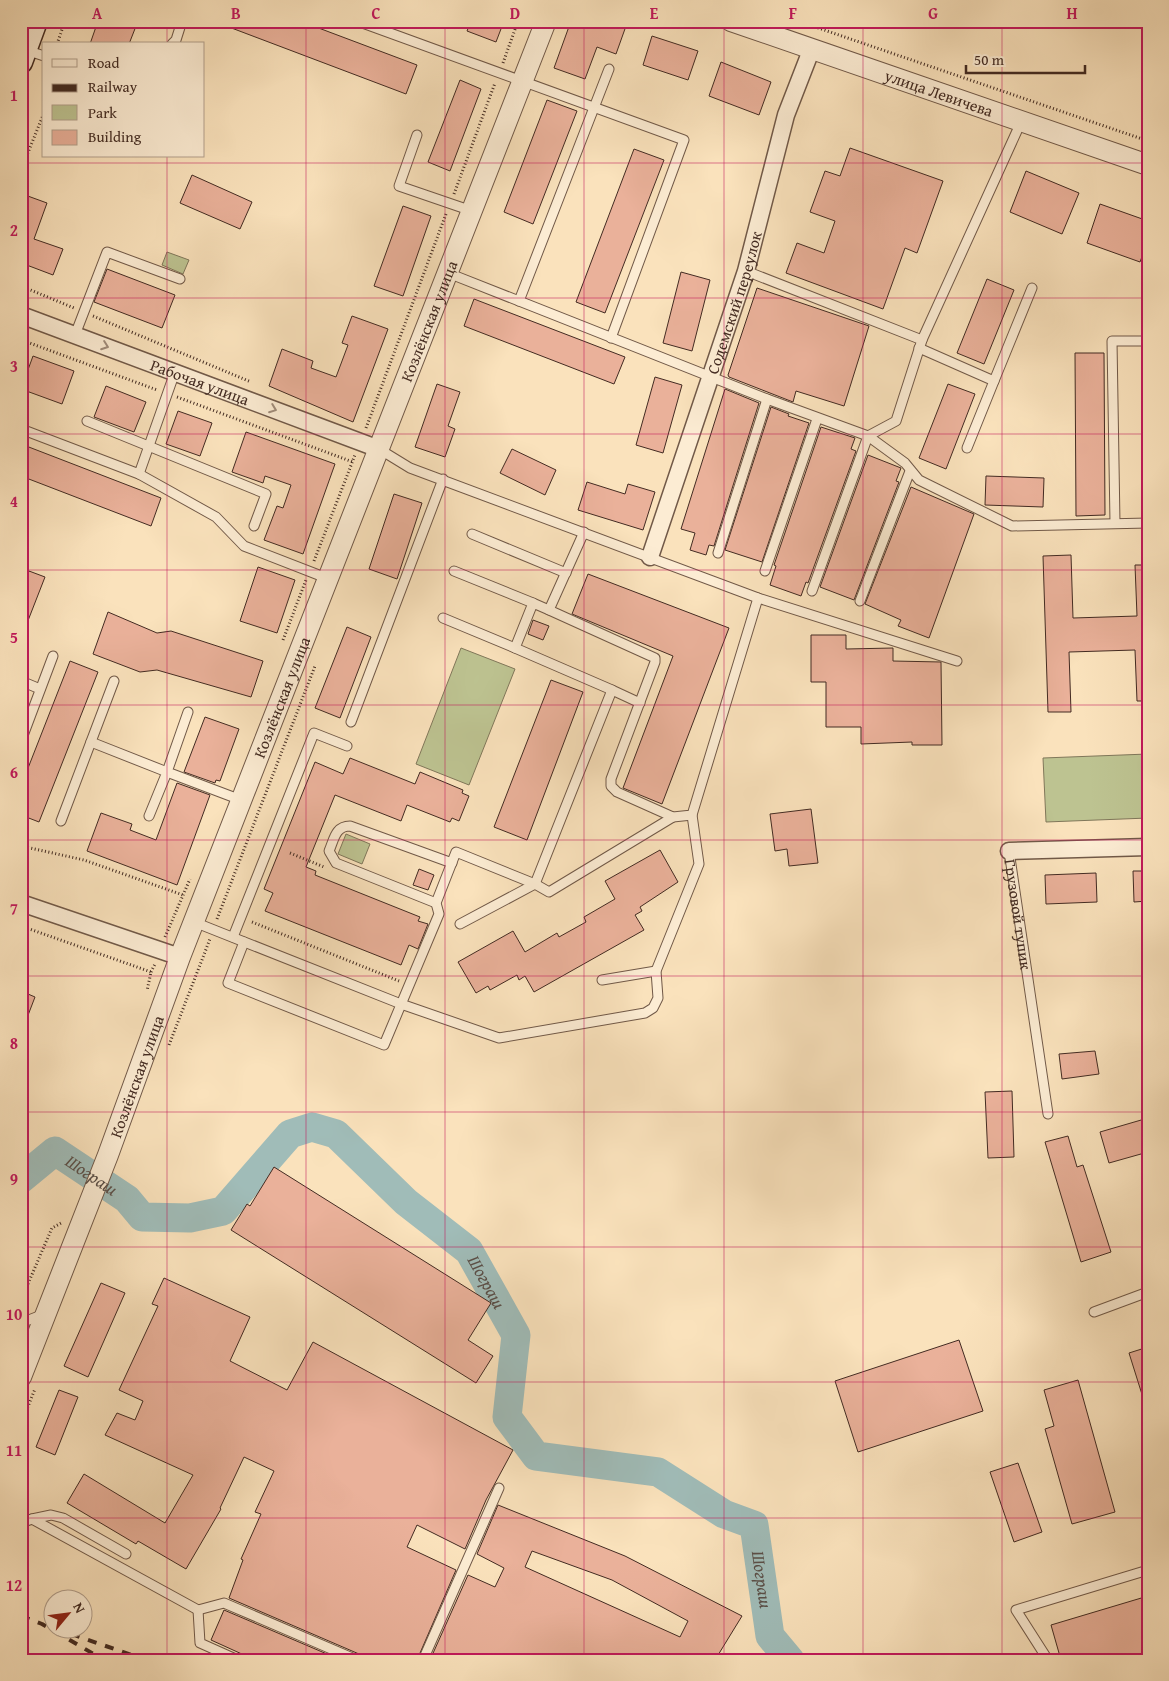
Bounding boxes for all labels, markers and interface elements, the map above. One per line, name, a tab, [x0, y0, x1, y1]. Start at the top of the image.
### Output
text: A	[92, 1, 103, 25]
text: B	[231, 1, 241, 25]
text: C	[371, 1, 381, 25]
text: D	[510, 1, 520, 25]
text: E	[650, 1, 659, 25]
text: F	[789, 1, 797, 25]
text: G	[928, 1, 938, 25]
text: H	[1066, 1, 1078, 25]
legend	[42, 42, 205, 158]
scale bar	[966, 42, 1085, 74]
text: 50 m	[974, 49, 1005, 70]
text: Road	[88, 52, 119, 73]
street label: улица Левичева	[881, 63, 997, 123]
text: Railway	[88, 76, 138, 97]
text: 1	[10, 83, 18, 107]
text: Park	[88, 102, 117, 123]
text: Building	[88, 126, 142, 147]
text: 2	[10, 218, 18, 242]
street label: Содемский переулок	[700, 228, 768, 377]
street label: Козлёнская улица	[394, 256, 463, 385]
one-way arrow	[100, 340, 109, 350]
street label: Рабочая улица	[147, 353, 253, 411]
text: 3	[10, 354, 18, 378]
one-way arrow	[269, 403, 277, 413]
text: 4	[10, 489, 18, 513]
text: 5	[10, 625, 18, 649]
street label: Козлёнская улица	[247, 633, 316, 761]
text: 6	[10, 760, 18, 784]
street label: Грузовой тупик	[998, 857, 1039, 972]
text: 7	[10, 896, 18, 920]
street label: Козлёнская улица	[103, 1012, 170, 1141]
text: 8	[10, 1031, 18, 1055]
water label: Шограш	[60, 1148, 123, 1202]
text: 9	[10, 1167, 18, 1191]
water label: Шограш	[461, 1250, 513, 1314]
text: 10	[6, 1302, 22, 1326]
text: 11	[6, 1438, 22, 1462]
water label: Шограш	[745, 1549, 780, 1610]
text: 12	[6, 1573, 22, 1597]
north arrow	[42, 1588, 92, 1638]
text: N	[68, 1599, 91, 1617]

